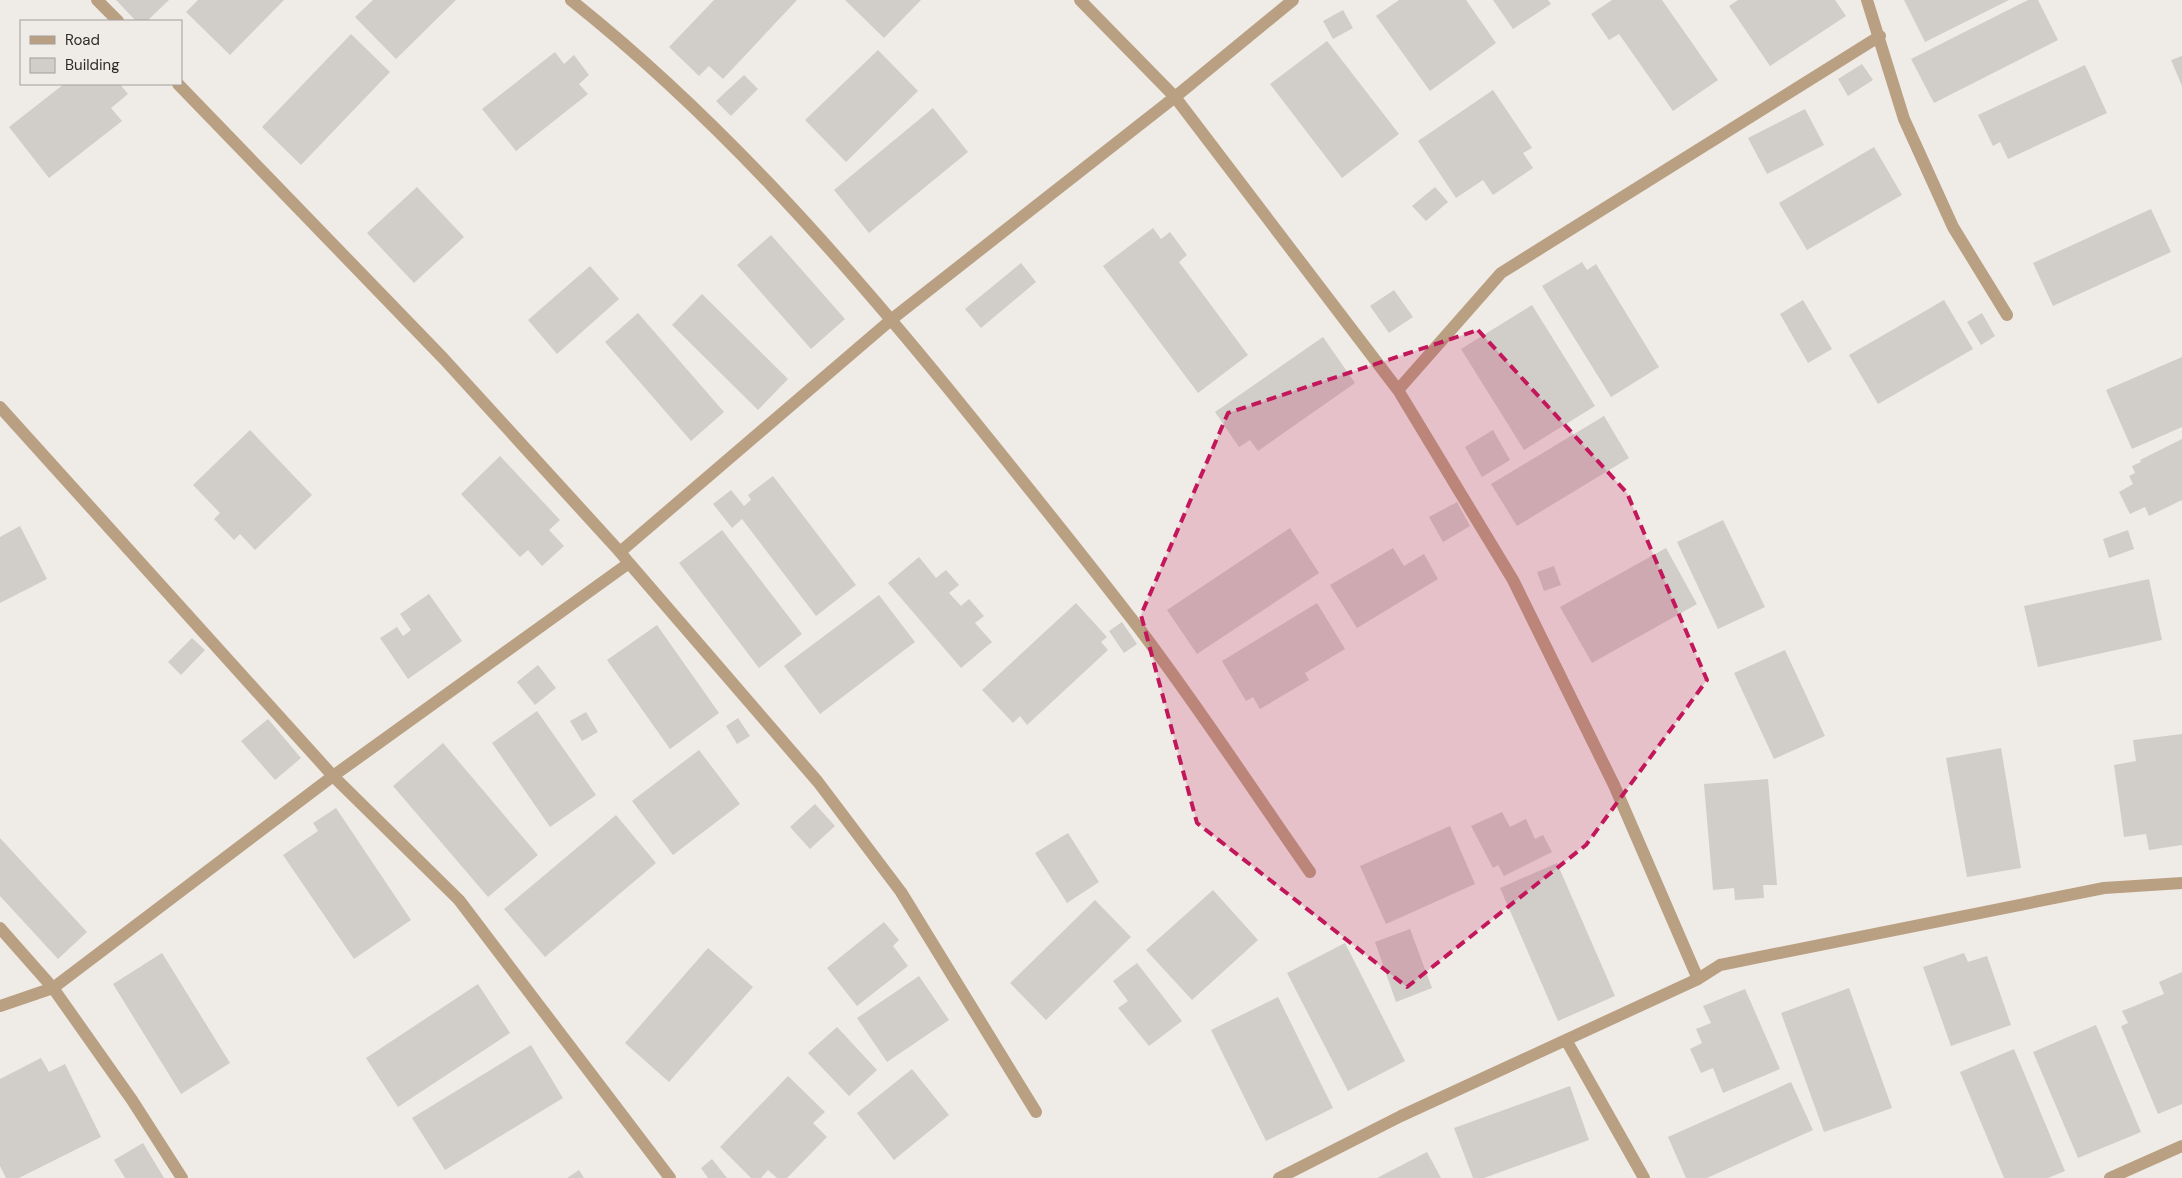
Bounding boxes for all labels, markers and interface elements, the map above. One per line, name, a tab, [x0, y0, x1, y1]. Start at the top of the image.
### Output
legend	[20, 20, 182, 85]
text: Road	[65, 30, 100, 50]
text: Building	[65, 55, 120, 75]

